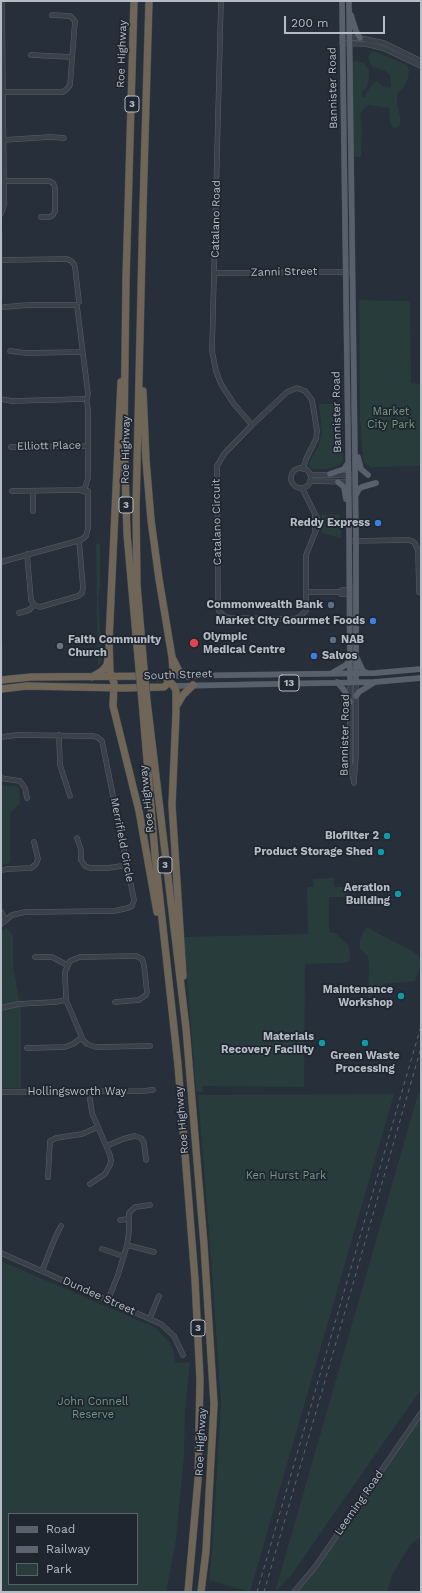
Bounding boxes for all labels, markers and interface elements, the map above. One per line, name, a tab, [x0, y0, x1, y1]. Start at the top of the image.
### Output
scale bar	[286, 8, 387, 34]
text: 200 m	[291, 16, 328, 30]
street label: Roe Highway	[114, 20, 130, 88]
street label: Bannister Road	[326, 47, 340, 129]
road number: 3	[125, 96, 139, 112]
street label: Catalano Road	[209, 180, 223, 258]
street label: Zanni Street	[251, 265, 317, 279]
street label: Bannister Road	[330, 371, 344, 453]
park label: Market City Park	[367, 405, 415, 431]
street label: Roe Highway	[119, 416, 133, 484]
street label: Elliott Place	[17, 439, 81, 453]
street label: Catalano Circuit	[210, 479, 224, 565]
road number: 3	[119, 497, 133, 513]
place label: Reddy Express	[290, 516, 370, 530]
marker: Reddy Express	[373, 518, 383, 528]
place label: Commonwealth Bank	[206, 598, 323, 612]
marker: Commonwealth Bank	[326, 600, 336, 610]
place label: Market City Gourmet Foods	[215, 614, 365, 628]
marker: Market City Gourmet Foods	[368, 616, 378, 626]
place label: Olympic Medical Centre	[203, 630, 285, 656]
place label: Faith Community Church	[68, 633, 161, 659]
place label: NAB	[341, 633, 364, 647]
marker: NAB	[328, 635, 338, 645]
marker: Olympic Medical Centre	[188, 637, 200, 649]
marker: Faith Community Church	[55, 641, 65, 651]
place label: Salvos	[322, 649, 357, 663]
marker: Salvos	[309, 651, 319, 661]
street label: South Street	[143, 667, 213, 683]
road number: 13	[279, 675, 299, 691]
street label: Bannister Road	[338, 694, 352, 776]
street label: Roe Highway	[137, 764, 157, 834]
street label: Merrifield Circle	[107, 797, 137, 883]
place label: Biofilter 2	[325, 829, 379, 843]
marker: Biofilter 2	[382, 831, 392, 841]
place label: Product Storage Shed	[254, 845, 373, 859]
marker: Product Storage Shed	[376, 847, 386, 857]
road number: 3	[158, 857, 172, 873]
place label: Aeration Building	[344, 881, 390, 907]
marker: Aeration Building	[393, 889, 403, 899]
place label: Maintenance Workshop	[323, 983, 393, 1009]
marker: Maintenance Workshop	[396, 991, 406, 1001]
place label: Materials Recovery Facility	[221, 1030, 314, 1056]
marker: Materials Recovery Facility	[317, 1038, 327, 1048]
marker: Green Waste Processing	[360, 1038, 370, 1048]
place label: Green Waste Processing	[330, 1049, 400, 1075]
street label: Hollingsworth Way	[27, 1085, 127, 1099]
street label: Roe Highway	[172, 1086, 192, 1154]
park label: Ken Hurst Park	[246, 1169, 326, 1183]
street label: Dundee Street	[61, 1274, 137, 1318]
road number: 3	[191, 1320, 205, 1336]
park label: John Connell Reserve	[58, 1395, 128, 1421]
street label: Roe Highway	[193, 1408, 209, 1476]
street label: Leeming Road	[332, 1468, 386, 1538]
legend	[8, 1513, 138, 1585]
text: Road	[46, 1522, 75, 1536]
text: Railway	[46, 1542, 90, 1556]
text: Park	[46, 1562, 72, 1576]

